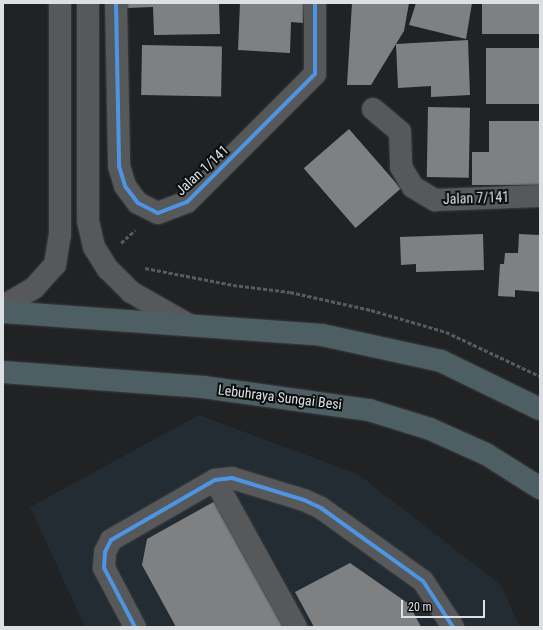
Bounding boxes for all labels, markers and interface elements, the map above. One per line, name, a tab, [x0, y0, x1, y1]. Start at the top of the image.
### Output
street label: Jalan 1/141	[172, 141, 232, 199]
street label: Jalan 7/141	[443, 188, 509, 208]
street label: Lebuhraya Sungai Besi	[217, 381, 343, 413]
scale bar	[403, 592, 487, 618]
text: 20 m	[408, 600, 432, 614]

